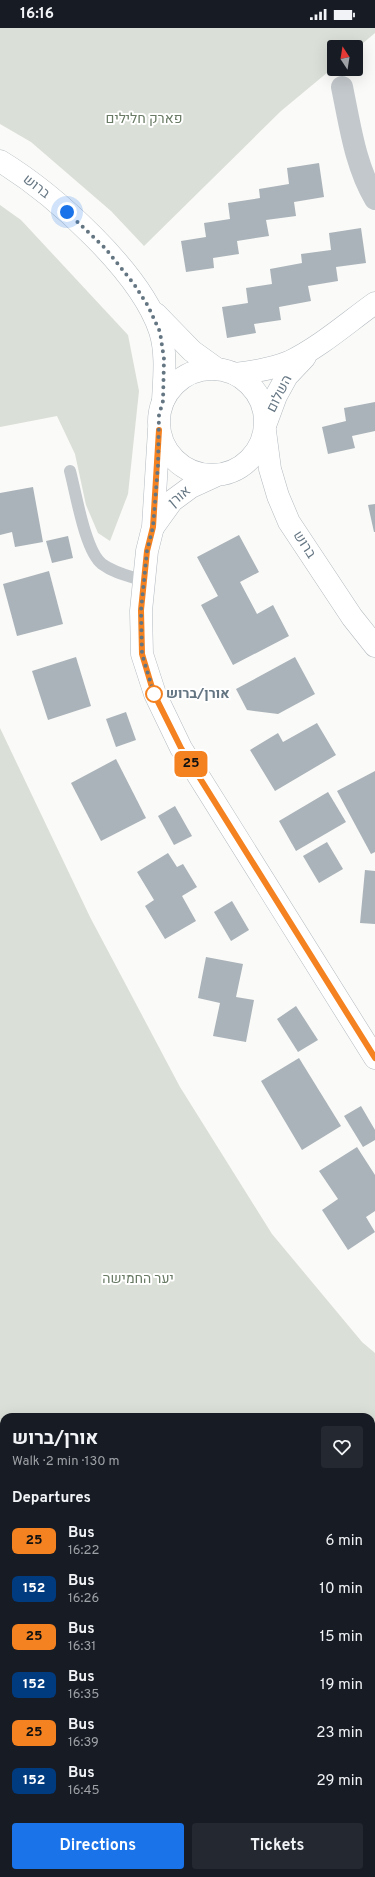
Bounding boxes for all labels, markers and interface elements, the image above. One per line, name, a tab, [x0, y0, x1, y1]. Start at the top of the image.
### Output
text: 16:16	[20, 5, 54, 24]
north arrow	[327, 40, 363, 76]
map controls	[327, 40, 363, 76]
park label: פארק חלילים	[106, 111, 182, 128]
street label: ברוש	[19, 171, 53, 203]
your location	[57, 202, 77, 222]
street label: השלום	[263, 373, 297, 415]
street label: אורן	[165, 483, 195, 511]
street label: ברוש	[289, 528, 319, 563]
marker: אורן/ברוש	[145, 685, 163, 703]
place label: אורן/ברוש	[166, 686, 230, 703]
line badge: 25	[173, 751, 209, 777]
text: 25	[182, 755, 200, 772]
park label: יער החמישה	[102, 1271, 174, 1288]
button: heart	[321, 1426, 363, 1468]
text: אורן/ברוש	[12, 1427, 98, 1451]
text: Walk · 2 min · 130 m	[12, 1454, 120, 1470]
text: Departures	[12, 1489, 91, 1508]
text: Bus	[68, 1524, 95, 1543]
text: 25	[25, 1532, 43, 1549]
text: 6 min	[326, 1532, 363, 1551]
text: 16:22	[68, 1543, 99, 1559]
text: Bus	[68, 1572, 95, 1591]
text: 152	[23, 1580, 45, 1597]
text: 10 min	[319, 1580, 363, 1599]
text: 16:26	[68, 1591, 99, 1607]
text: Bus	[68, 1620, 95, 1639]
text: 25	[25, 1628, 43, 1645]
text: 15 min	[320, 1628, 363, 1647]
text: 16:31	[68, 1639, 96, 1655]
text: Bus	[68, 1668, 95, 1687]
text: 152	[23, 1676, 45, 1693]
text: 19 min	[320, 1676, 363, 1695]
text: 16:35	[68, 1687, 99, 1703]
text: Bus	[68, 1716, 95, 1735]
text: 25	[25, 1724, 43, 1741]
text: 23 min	[316, 1724, 363, 1743]
text: 16:39	[68, 1735, 99, 1751]
text: Bus	[68, 1764, 95, 1783]
text: 152	[23, 1772, 45, 1789]
text: 29 min	[316, 1772, 363, 1791]
text: 16:45	[68, 1783, 100, 1799]
button: Directions	[12, 1823, 184, 1869]
button: Tickets	[192, 1823, 363, 1869]

